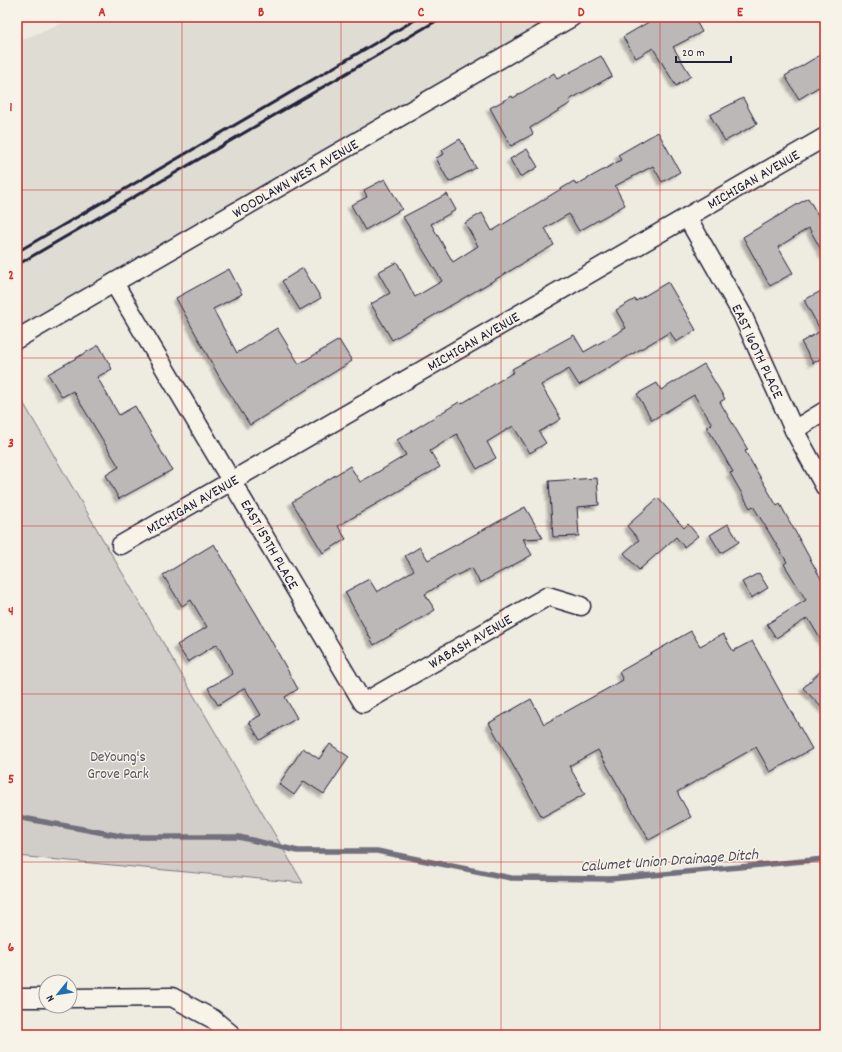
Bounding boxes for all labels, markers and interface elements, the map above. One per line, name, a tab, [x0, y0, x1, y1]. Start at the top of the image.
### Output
text: A	[98, 4, 106, 23]
text: B	[258, 4, 264, 23]
text: C	[418, 4, 425, 23]
text: D	[578, 4, 585, 23]
text: E	[737, 4, 744, 23]
scale bar	[676, 38, 731, 64]
text: 20 m	[682, 45, 705, 62]
text: 1	[10, 99, 13, 118]
street label: WOODLAWN WEST AVENUE	[229, 134, 363, 225]
street label: MICHIGAN AVENUE	[704, 145, 804, 216]
text: 2	[8, 267, 14, 286]
street label: EAST 160TH PLACE	[725, 301, 788, 403]
street label: MICHIGAN AVENUE	[424, 307, 524, 378]
text: 3	[8, 435, 14, 454]
street label: MICHIGAN AVENUE	[143, 470, 243, 541]
street label: EAST 159TH PLACE	[234, 496, 303, 594]
text: 4	[8, 603, 14, 622]
street label: WABASH AVENUE	[425, 610, 517, 676]
park label: DeYoung's Grove Park	[87, 747, 149, 786]
text: 5	[8, 771, 14, 790]
water label: Calumet Union Drainage Ditch	[580, 844, 759, 879]
text: 6	[8, 939, 15, 958]
north arrow	[38, 974, 78, 1014]
text: N	[43, 991, 59, 1004]

